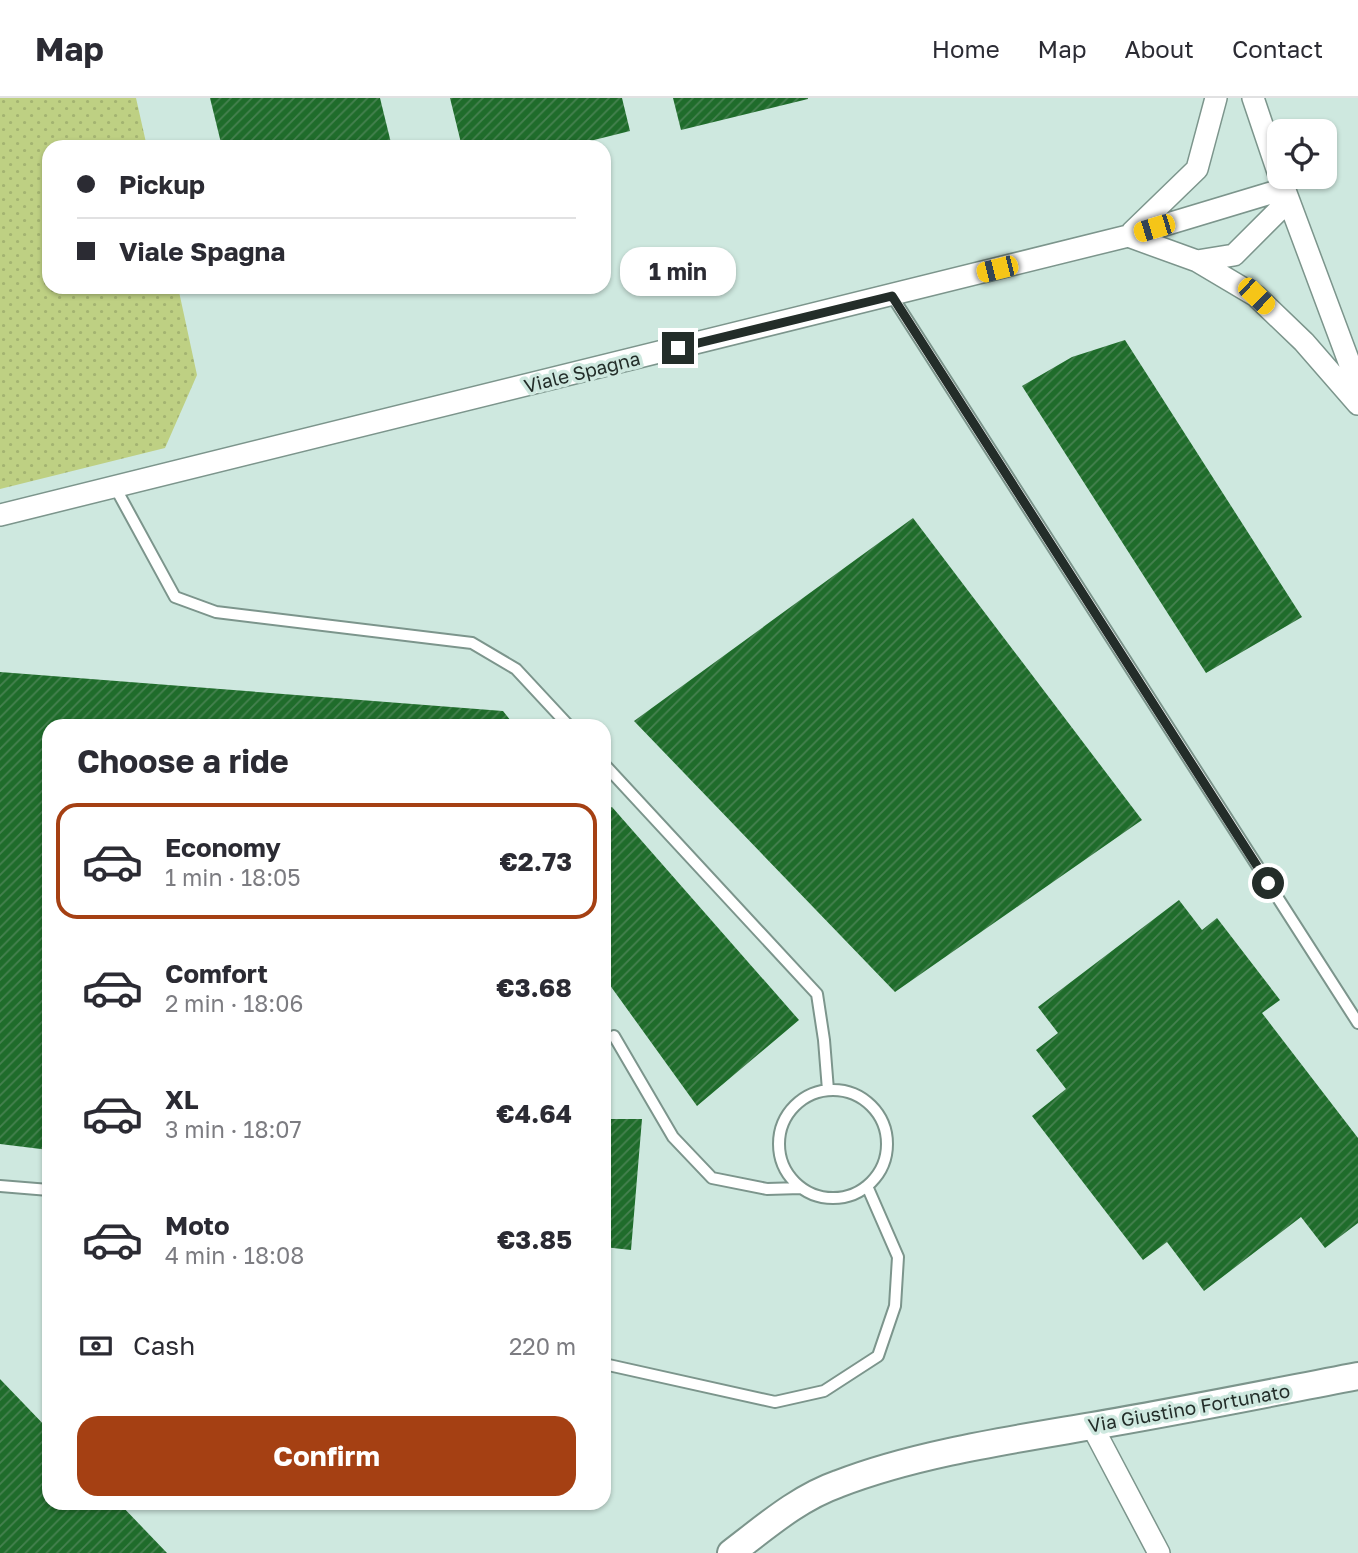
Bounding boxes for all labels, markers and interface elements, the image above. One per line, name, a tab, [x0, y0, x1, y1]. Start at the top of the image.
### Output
text: Map	[35, 29, 104, 68]
text: Home	[932, 34, 1000, 63]
text: Map	[1038, 34, 1087, 63]
text: About	[1125, 34, 1194, 63]
text: Contact	[1232, 34, 1323, 63]
map controls	[1267, 119, 1337, 189]
button: locate	[1267, 119, 1337, 189]
text: Pickup	[119, 169, 205, 200]
car	[1131, 212, 1178, 244]
text: Viale Spagna	[119, 236, 285, 267]
callout: 1 min	[620, 246, 736, 296]
car	[975, 254, 1020, 284]
text: 1 min	[649, 257, 707, 285]
car	[1234, 274, 1279, 318]
route end	[662, 332, 694, 364]
street label: Viale Spagna	[521, 346, 642, 397]
text: Choose a ride	[77, 742, 289, 780]
icon: car	[81, 830, 144, 893]
text: Economy	[165, 832, 281, 863]
text: €2.73	[499, 846, 572, 877]
text: 1 min · 18:05	[165, 863, 301, 891]
route start	[1252, 867, 1284, 899]
icon: car	[81, 956, 144, 1019]
text: Comfort	[165, 958, 268, 989]
text: €3.68	[496, 972, 572, 1003]
text: 2 min · 18:06	[165, 989, 303, 1017]
icon: car	[81, 1082, 144, 1145]
text: XL	[165, 1084, 199, 1115]
text: €4.64	[496, 1098, 572, 1129]
text: 3 min · 18:07	[165, 1115, 302, 1143]
icon: car	[81, 1208, 144, 1271]
text: Moto	[165, 1210, 230, 1241]
text: €3.85	[497, 1224, 572, 1255]
text: 4 min · 18:08	[165, 1241, 304, 1269]
icon: cash	[77, 1327, 115, 1365]
text: Cash	[133, 1330, 195, 1361]
text: 220 m	[509, 1332, 576, 1360]
street label: Via Giustino Fortunato	[1086, 1378, 1292, 1437]
button: Confirm	[77, 1416, 576, 1496]

